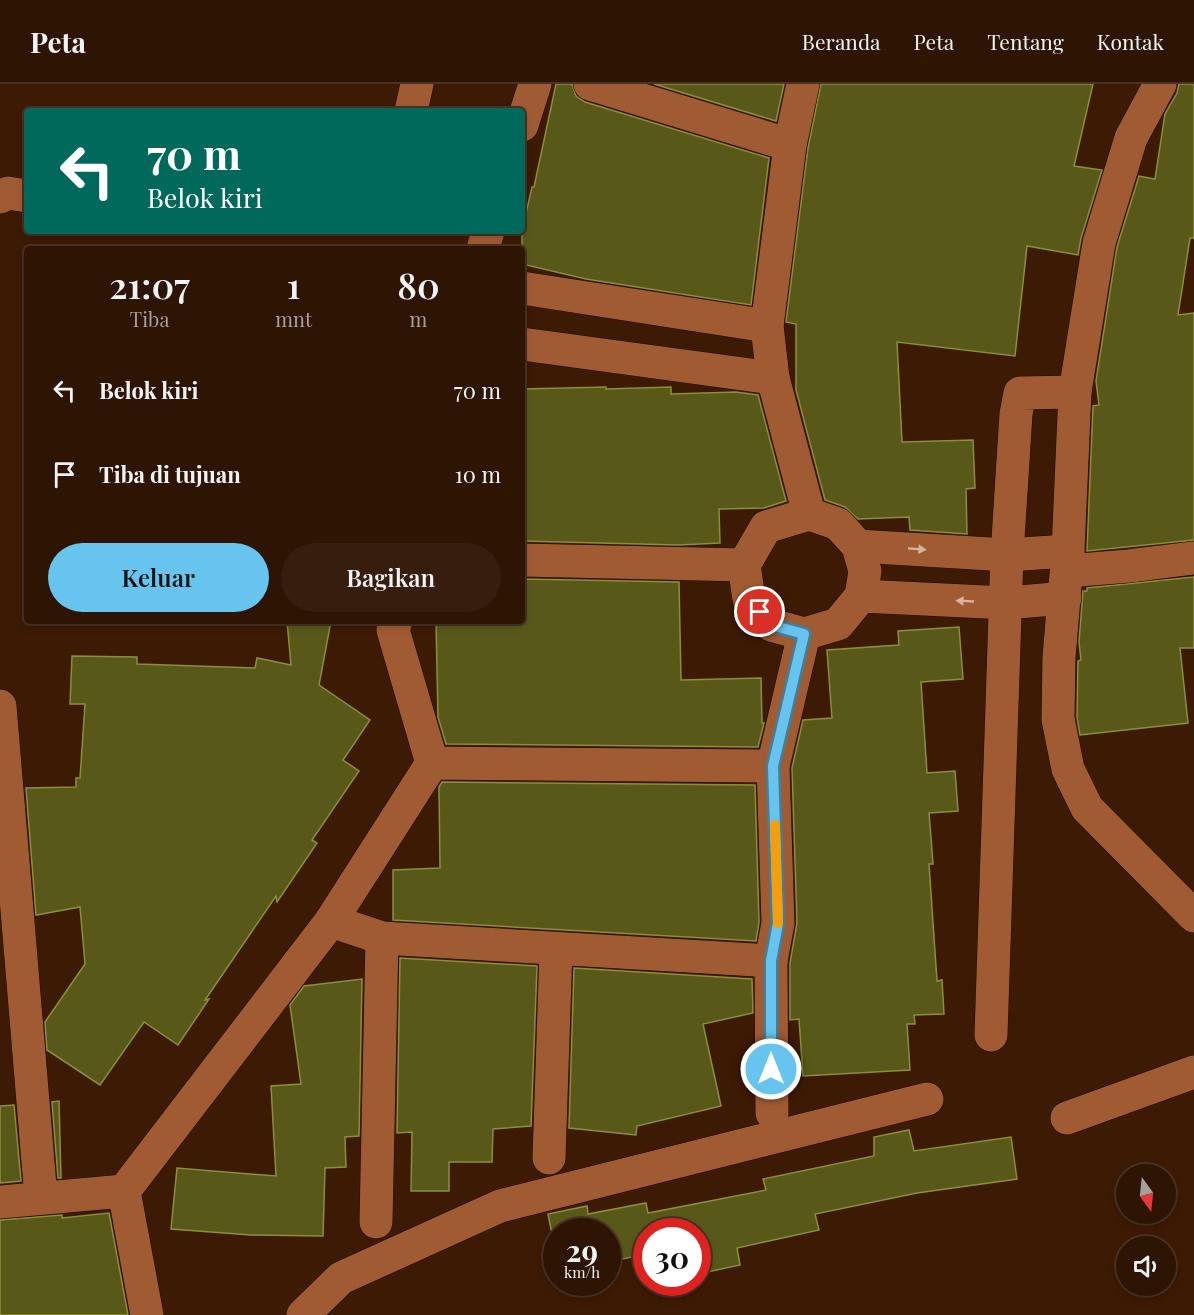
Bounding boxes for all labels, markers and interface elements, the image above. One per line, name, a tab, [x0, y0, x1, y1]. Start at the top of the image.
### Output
text: Peta	[30, 23, 86, 60]
text: Beranda	[802, 27, 881, 55]
text: Peta	[914, 27, 954, 55]
text: Tentang	[987, 27, 1064, 55]
text: Kontak	[1097, 27, 1164, 55]
text: 70 m	[147, 125, 241, 181]
icon: left	[48, 132, 126, 210]
text: Belok kiri	[147, 179, 263, 215]
text: 21:07	[109, 260, 190, 308]
text: 1	[287, 260, 300, 308]
text: 80	[397, 260, 440, 308]
text: Tiba	[130, 305, 169, 332]
text: mnt	[275, 305, 312, 332]
text: m	[410, 305, 427, 332]
icon: left	[48, 374, 81, 407]
text: Belok kiri	[99, 375, 198, 405]
text: 70 m	[454, 375, 501, 405]
icon: arrive	[48, 458, 81, 491]
text: Tiba di tujuan	[99, 459, 241, 489]
text: 10 m	[455, 459, 501, 489]
button: Keluar	[48, 543, 269, 612]
button: Bagikan	[281, 543, 501, 612]
one-way arrow	[907, 545, 926, 554]
pin	[734, 586, 785, 637]
icon: arrive	[743, 595, 776, 628]
one-way arrow	[955, 597, 974, 606]
position arrow	[739, 1037, 803, 1101]
north arrow	[1116, 1164, 1176, 1224]
map controls	[1116, 1164, 1176, 1296]
speed limit sign: 30	[633, 1218, 711, 1296]
text: 29	[566, 1230, 598, 1270]
button: sound	[1116, 1236, 1176, 1296]
text: km/h	[564, 1262, 600, 1282]

